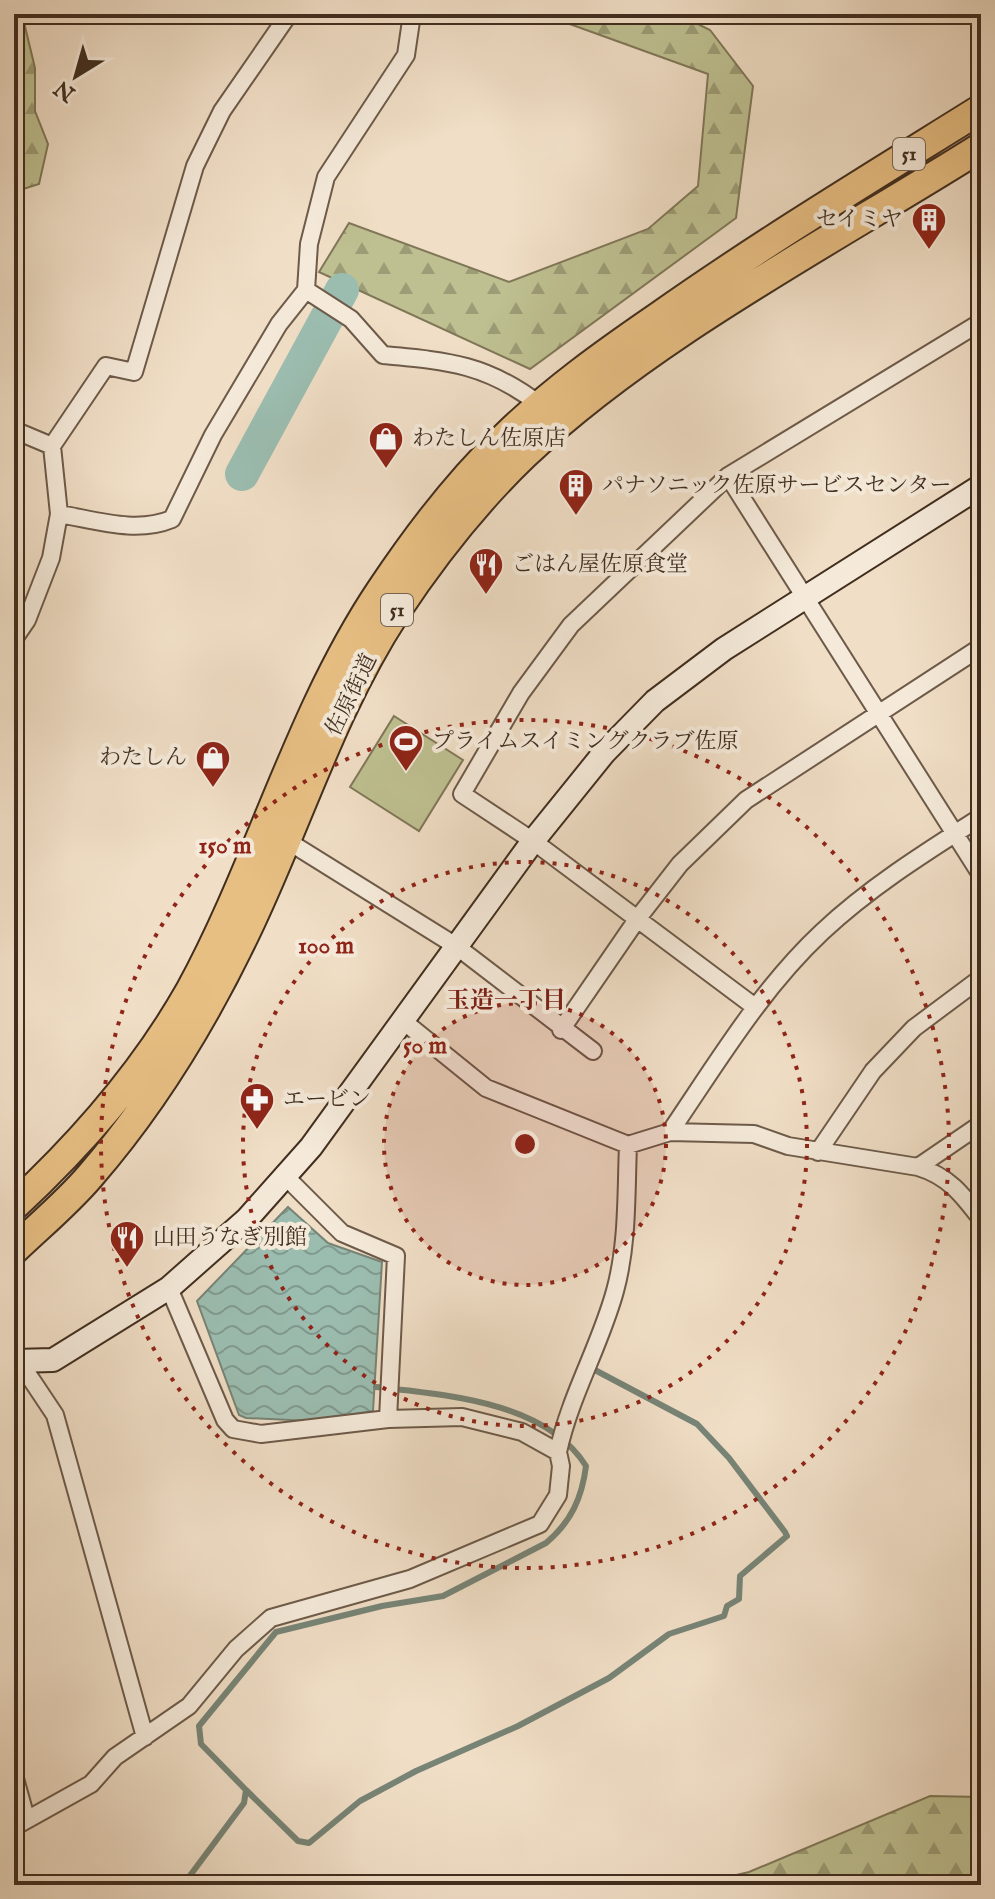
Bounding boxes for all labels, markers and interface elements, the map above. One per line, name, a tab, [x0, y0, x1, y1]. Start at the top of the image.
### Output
north arrow	[36, 36, 116, 116]
text: N	[49, 73, 82, 108]
road number: 51	[893, 138, 925, 170]
building icon: セイミヤ	[910, 201, 948, 251]
place label: セイミヤ	[816, 206, 903, 234]
shop icon: わたしん佐原店	[367, 420, 405, 470]
place label: わたしん佐原店	[412, 425, 566, 453]
building icon: パナソニック佐原サービスセンター	[557, 467, 595, 517]
place label: パナソニック佐原サービスセンター	[602, 472, 952, 500]
restaurant icon: ごはん屋佐原食堂	[467, 546, 505, 596]
place label: ごはん屋佐原食堂	[512, 551, 688, 579]
road number: 51	[381, 594, 413, 626]
street label: 佐原街道	[320, 649, 384, 741]
sports icon: プライムスイミングクラブ佐原	[387, 723, 425, 773]
place label: プライムスイミングクラブ佐原	[432, 728, 738, 756]
shop icon: わたしん	[194, 739, 232, 789]
place label: わたしん	[99, 744, 187, 772]
text: 150 m	[198, 831, 252, 862]
text: 100 m	[298, 931, 355, 962]
district label: 玉造一丁目	[446, 986, 566, 1017]
text: 50 m	[403, 1031, 448, 1062]
pharmacy icon: エービン	[238, 1081, 276, 1131]
place label: エービン	[283, 1086, 371, 1114]
centre of rings	[511, 1130, 539, 1158]
restaurant icon: 山田うなぎ別館	[108, 1219, 146, 1269]
place label: 山田うなぎ別館	[153, 1224, 307, 1252]

